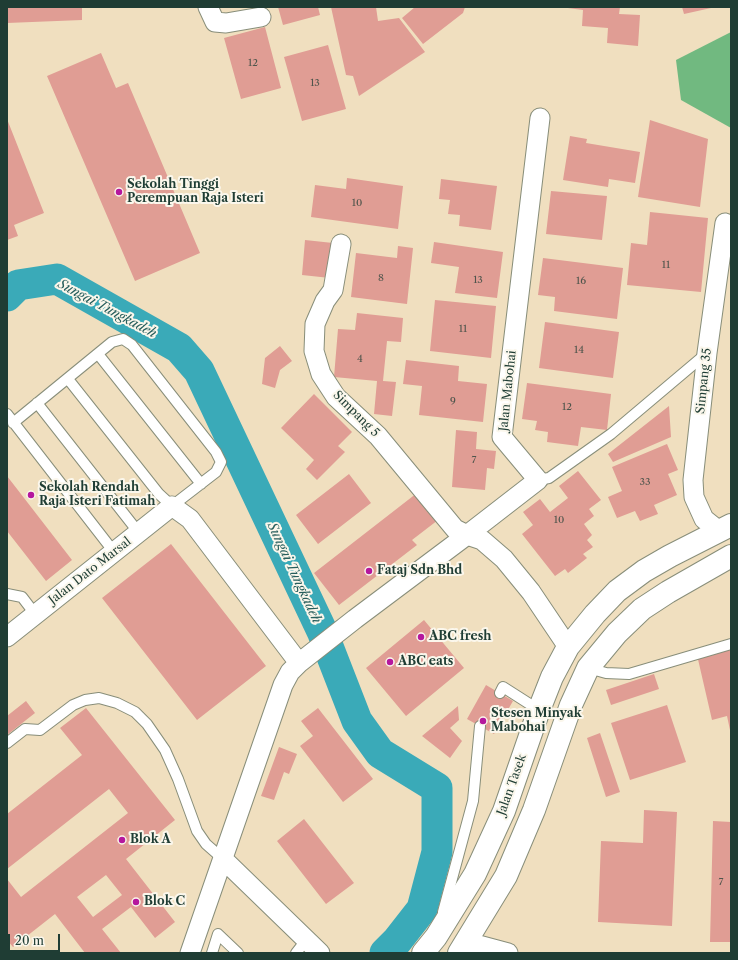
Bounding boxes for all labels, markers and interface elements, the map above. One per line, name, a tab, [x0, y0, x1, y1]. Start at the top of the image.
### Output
house number: 12	[248, 57, 258, 69]
house number: 13	[310, 77, 320, 89]
place label: Sekolah Tinggi Perempuan Raja Isteri	[127, 178, 264, 206]
marker: Sekolah Tinggi Perempuan Raja Isteri	[114, 187, 124, 197]
house number: 10	[352, 197, 362, 209]
house number: 11	[662, 259, 670, 271]
house number: 8	[378, 272, 384, 284]
house number: 13	[473, 274, 483, 286]
house number: 16	[576, 275, 586, 287]
water label: Sungai Tungkadeh	[55, 276, 159, 342]
house number: 11	[459, 323, 467, 335]
house number: 14	[574, 344, 584, 356]
street label: Simpang 35	[693, 347, 715, 415]
street label: Jalan Mabohai	[497, 350, 519, 432]
house number: 4	[357, 353, 363, 365]
street label: Simpang 5	[330, 388, 382, 440]
house number: 9	[450, 395, 456, 407]
house number: 12	[562, 401, 572, 413]
house number: 7	[472, 454, 476, 466]
house number: 33	[639, 476, 651, 488]
place label: Sekolah Rendah Raja Isteri Fatimah	[39, 481, 155, 509]
marker: Sekolah Rendah Raja Isteri Fatimah	[26, 490, 36, 500]
house number: 10	[554, 514, 564, 526]
water label: Sungai Tungkadeh	[264, 520, 324, 626]
street label: Jalan Dato Marsal	[46, 534, 134, 608]
place label: Fataj Sdn Bhd	[377, 564, 462, 578]
marker: Fataj Sdn Bhd	[364, 566, 374, 576]
place label: ABC fresh	[429, 630, 492, 644]
marker: ABC fresh	[416, 632, 426, 642]
place label: ABC eats	[398, 655, 453, 669]
marker: ABC eats	[385, 657, 395, 667]
place label: Stesen Minyak Mabohai	[491, 707, 582, 735]
marker: Stesen Minyak Mabohai	[478, 716, 488, 726]
street label: Jalan Tasek	[494, 752, 530, 818]
place label: Blok A	[130, 833, 171, 847]
marker: Blok A	[117, 835, 127, 845]
house number: 7	[719, 876, 723, 888]
place label: Blok C	[144, 895, 185, 909]
marker: Blok C	[131, 897, 141, 907]
scale bar	[10, 926, 62, 952]
text: 20 m	[15, 933, 44, 948]

